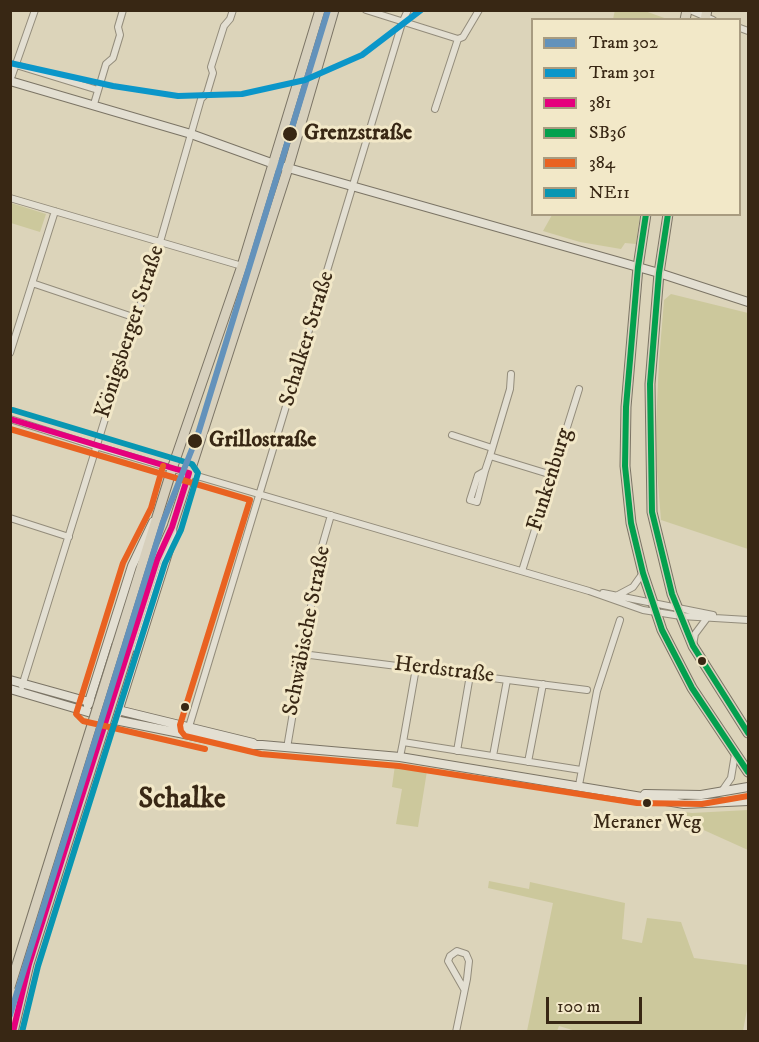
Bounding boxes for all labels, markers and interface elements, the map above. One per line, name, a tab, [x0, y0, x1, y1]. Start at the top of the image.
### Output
legend	[531, 18, 741, 216]
text: Tram 302	[589, 32, 658, 54]
text: Tram 301	[589, 62, 655, 84]
text: 381	[589, 92, 611, 114]
place label: Grenzstraße	[304, 121, 412, 147]
text: SB36	[589, 122, 626, 144]
marker: Grenzstraße	[281, 125, 299, 143]
text: 384	[589, 152, 615, 174]
text: NE11	[589, 182, 630, 204]
street label: Königsberger Straße	[91, 242, 171, 422]
street label: Schalker Straße	[275, 268, 341, 410]
street label: Funkenburg	[523, 425, 579, 535]
place label: Grillostraße	[209, 428, 316, 454]
marker: Grillostraße	[186, 432, 204, 450]
street label: Schwäbische Straße	[279, 544, 337, 718]
street label: Herdstraße	[392, 652, 496, 690]
unlabelled marker	[696, 655, 708, 667]
unlabelled marker	[179, 701, 191, 713]
district label: Schalke	[139, 784, 225, 818]
marker: Meraner Weg	[641, 797, 653, 809]
place label: Meraner Weg	[593, 812, 701, 836]
scale bar	[549, 985, 645, 1023]
text: 100 m	[557, 996, 600, 1018]

